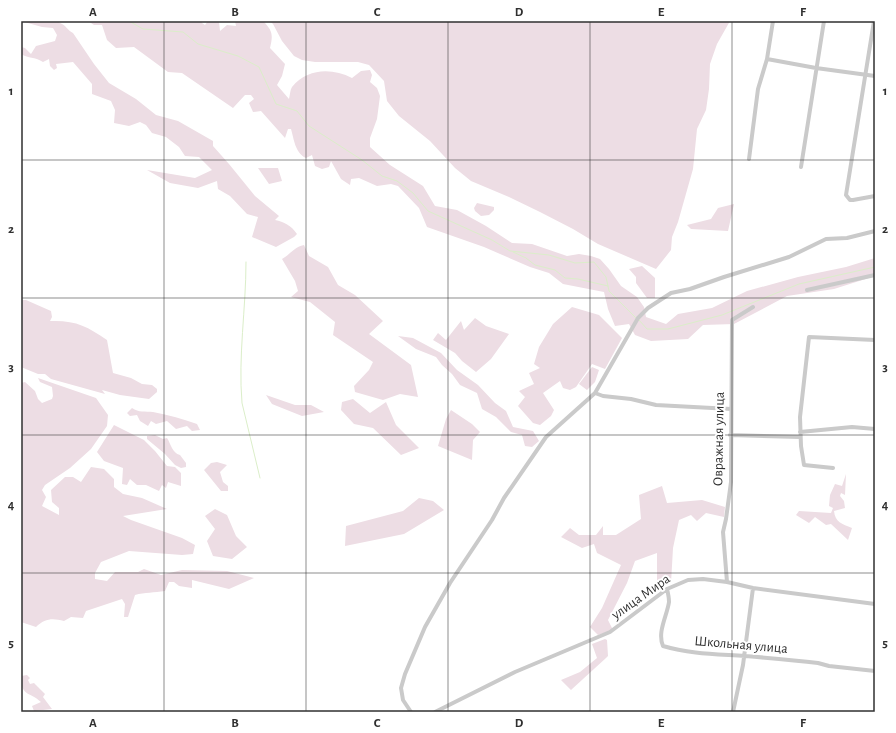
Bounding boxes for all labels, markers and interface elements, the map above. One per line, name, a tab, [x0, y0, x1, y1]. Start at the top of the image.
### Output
text: A	[89, 6, 97, 19]
text: B	[231, 6, 239, 19]
text: C	[374, 6, 381, 19]
text: D	[515, 6, 524, 19]
text: E	[658, 6, 665, 19]
text: F	[800, 6, 807, 19]
text: 1	[9, 85, 13, 98]
text: 1	[883, 85, 887, 98]
text: 2	[8, 223, 14, 236]
text: 2	[882, 223, 888, 236]
text: 3	[8, 361, 14, 374]
text: 3	[882, 361, 888, 374]
street label: Овражная улица	[711, 391, 727, 486]
text: 4	[8, 499, 15, 512]
text: 4	[882, 499, 889, 512]
street label: улица Мира	[608, 571, 673, 623]
street label: Школьная улица	[694, 634, 789, 656]
text: 5	[8, 637, 14, 650]
text: 5	[882, 637, 888, 650]
text: A	[89, 717, 97, 730]
text: B	[231, 717, 239, 730]
text: C	[374, 717, 381, 730]
text: D	[515, 717, 524, 730]
text: E	[658, 717, 665, 730]
text: F	[800, 717, 807, 730]

